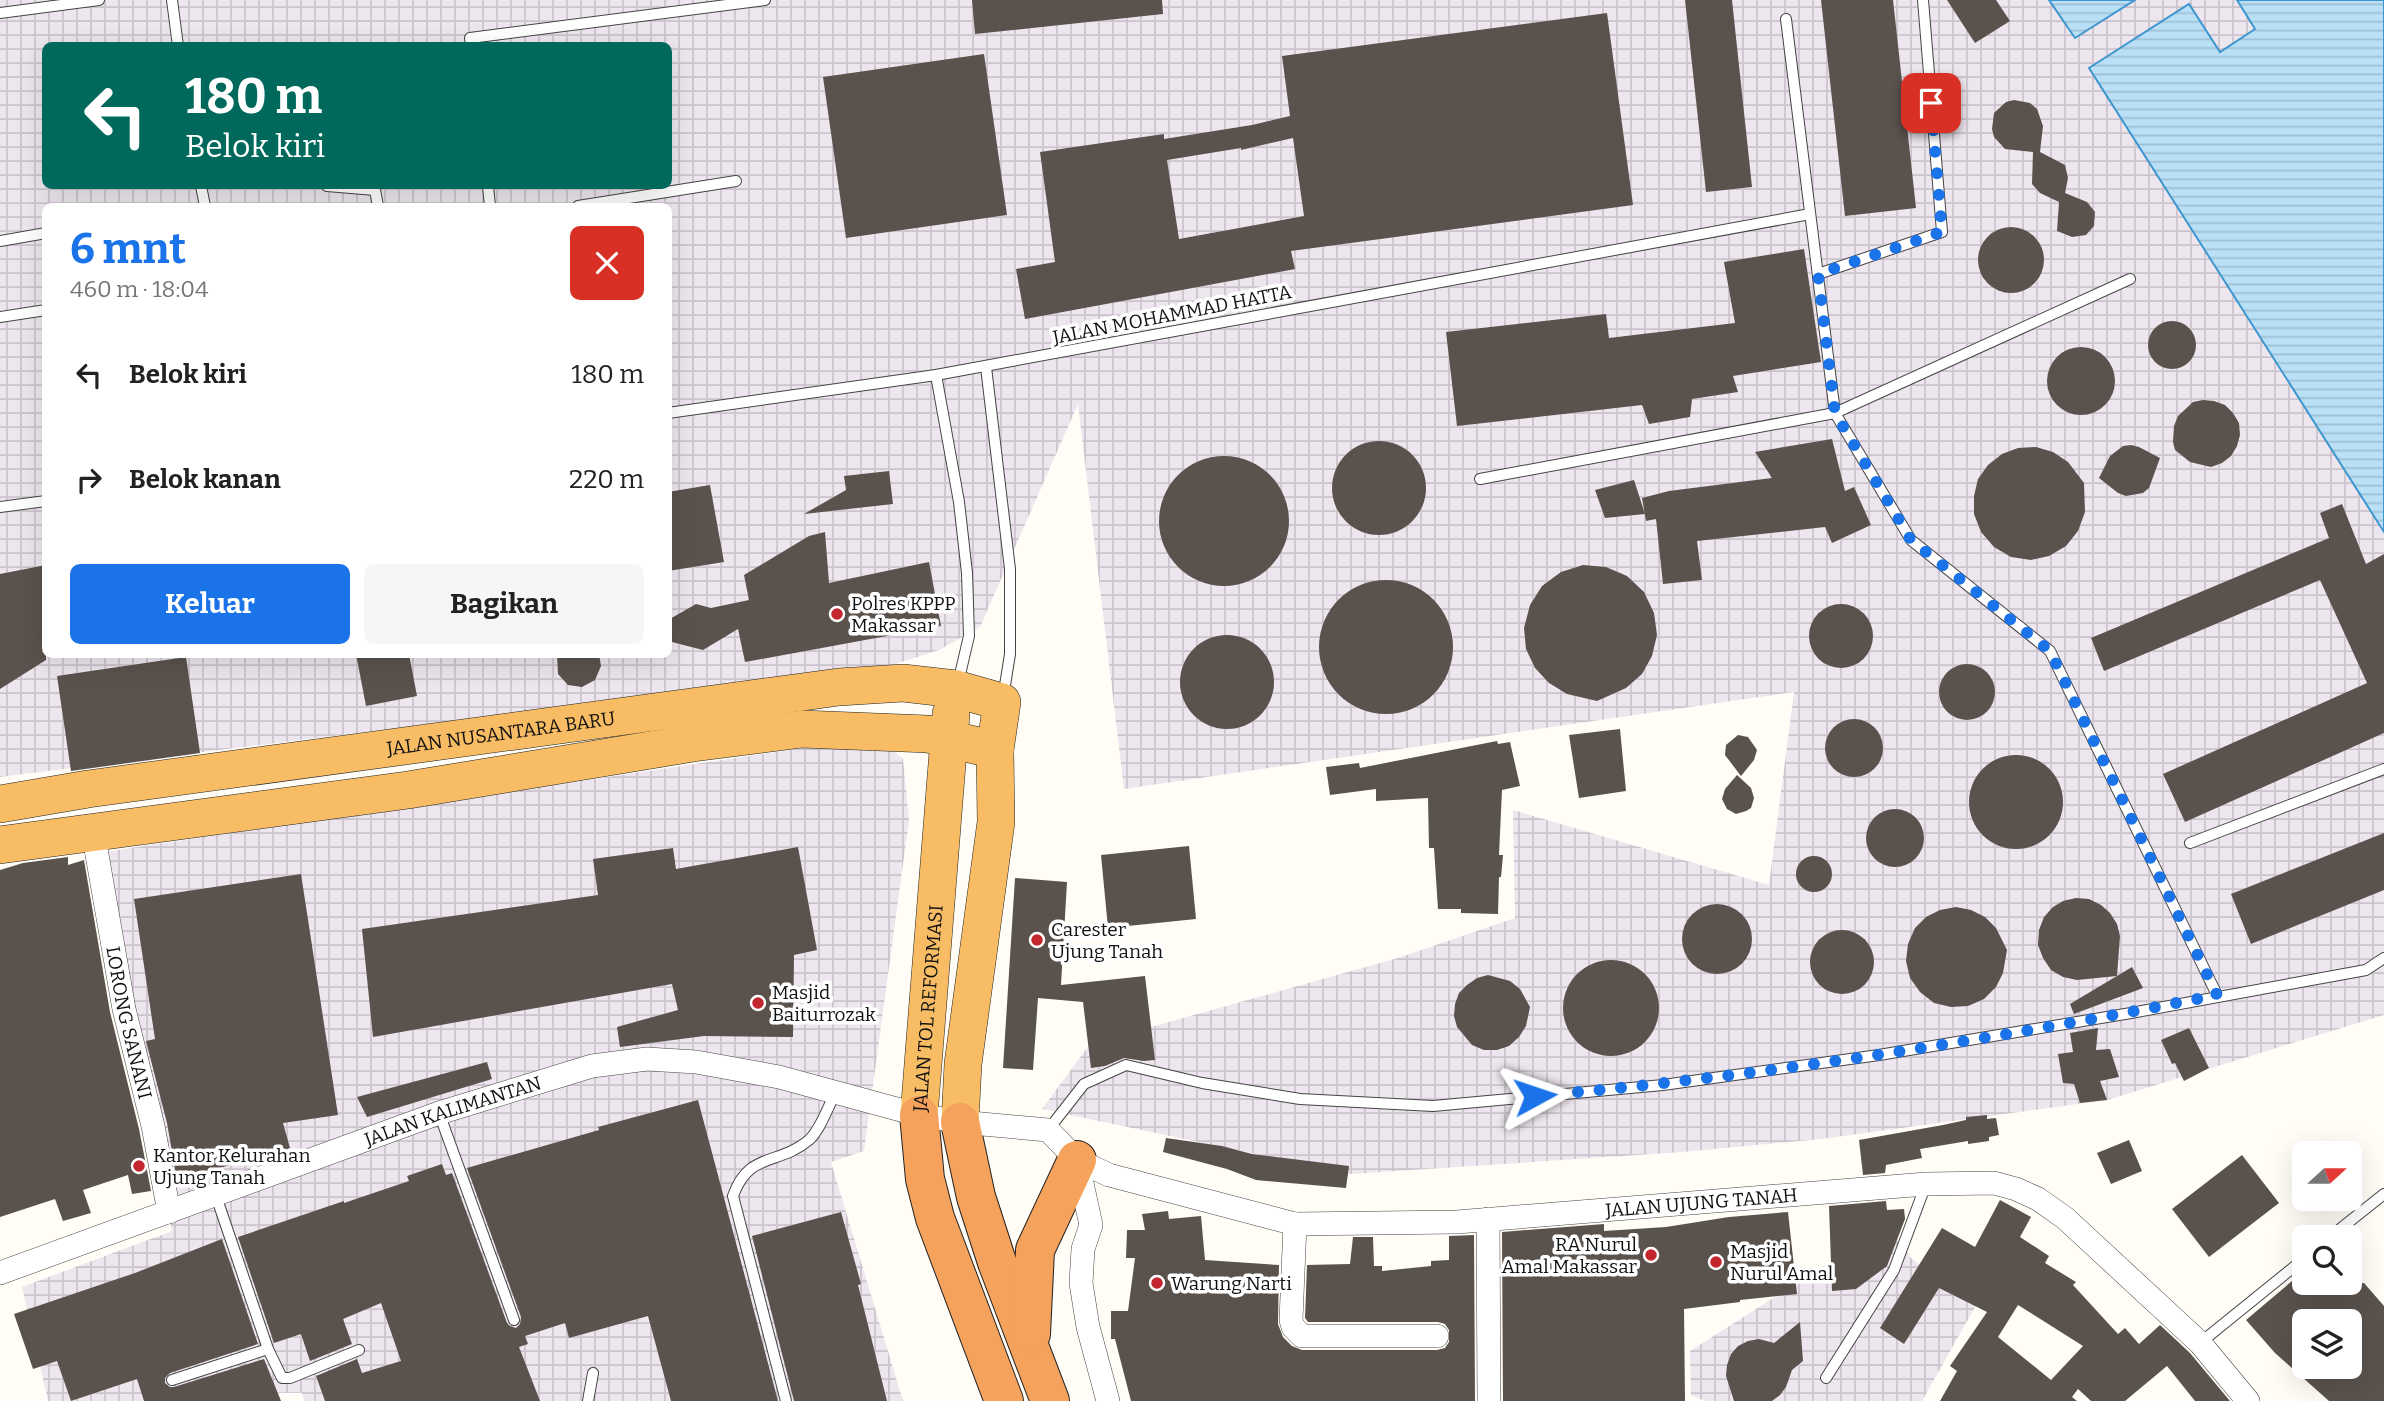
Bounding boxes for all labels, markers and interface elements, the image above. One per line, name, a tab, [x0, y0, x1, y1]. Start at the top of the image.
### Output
text: 180 m	[185, 67, 322, 126]
icon: left	[70, 70, 161, 161]
pin	[1901, 73, 1961, 133]
icon: arrive	[1912, 84, 1950, 122]
text: Belok kiri	[185, 127, 325, 165]
text: 6 mnt	[70, 224, 186, 274]
button: close	[570, 226, 644, 300]
text: 460 m · 18:04	[70, 275, 208, 303]
street label: JALAN MOHAMMAD HATTA	[1050, 280, 1294, 349]
icon: left	[70, 356, 108, 394]
text: Belok kiri	[129, 359, 247, 390]
text: 180 m	[571, 359, 644, 390]
icon: right	[70, 461, 108, 499]
text: Belok kanan	[129, 464, 281, 495]
text: 220 m	[569, 464, 644, 495]
button: Keluar	[70, 564, 350, 644]
button: Bagikan	[364, 564, 644, 644]
place label: Polres KPPP Makassar	[851, 592, 955, 637]
marker: Polres KPPP Makassar	[829, 606, 845, 622]
street label: JALAN NUSANTARA BARU	[384, 707, 617, 760]
street label: JALAN TOL REFORMASI	[908, 904, 948, 1114]
place label: Carester Ujung Tanah	[1051, 918, 1163, 963]
marker: Carester Ujung Tanah	[1029, 932, 1045, 948]
street label: LORONG SANANI	[101, 944, 157, 1101]
place label: Masjid Baiturrozak	[772, 981, 876, 1026]
marker: Masjid Baiturrozak	[750, 995, 766, 1011]
position arrow	[1498, 1059, 1572, 1133]
street label: JALAN KALIMANTAN	[360, 1071, 544, 1152]
north arrow	[2292, 1141, 2362, 1211]
map controls	[2292, 1141, 2362, 1379]
place label: Kantor Kelurahan Ujung Tanah	[153, 1144, 311, 1189]
marker: Kantor Kelurahan Ujung Tanah	[131, 1158, 147, 1174]
street label: JALAN UJUNG TANAH	[1604, 1183, 1799, 1222]
button: search	[2292, 1225, 2362, 1295]
place label: RA Nurul Amal Makassar	[1502, 1233, 1638, 1278]
place label: Masjid Nurul Amal	[1730, 1240, 1833, 1285]
marker: RA Nurul Amal Makassar	[1643, 1247, 1659, 1263]
marker: Masjid Nurul Amal	[1708, 1254, 1724, 1270]
place label: Warung Narti	[1171, 1272, 1292, 1295]
marker: Warung Narti	[1149, 1275, 1165, 1291]
button: layers	[2292, 1309, 2362, 1379]

